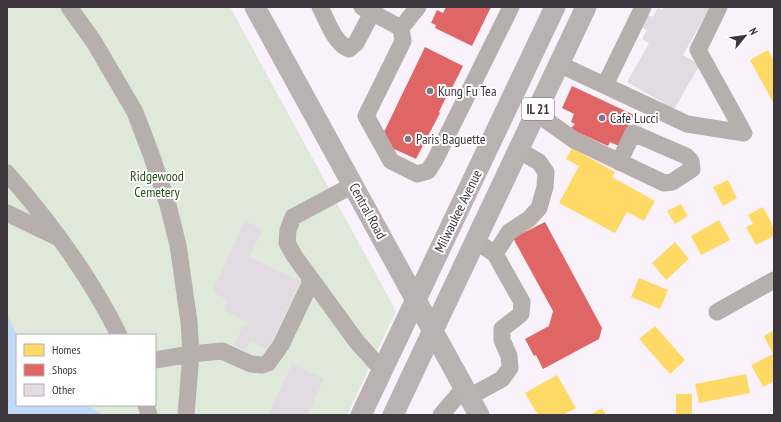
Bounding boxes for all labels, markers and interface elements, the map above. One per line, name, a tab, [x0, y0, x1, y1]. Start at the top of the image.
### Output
north arrow	[725, 16, 765, 56]
text: N	[746, 25, 761, 37]
place label: Kung Fu Tea	[438, 82, 497, 100]
marker: Kung Fu Tea	[425, 86, 435, 96]
road number: IL 21	[522, 98, 554, 120]
place label: Cafe Lucci	[610, 109, 659, 127]
marker: Cafe Lucci	[597, 113, 607, 123]
place label: Paris Baguette	[416, 130, 486, 148]
marker: Paris Baguette	[403, 134, 413, 144]
street label: Milwaukee Avenue	[430, 166, 486, 255]
park label: Ridgewood Cemetery	[130, 167, 184, 201]
street label: Central Road	[345, 180, 391, 242]
legend	[16, 334, 156, 406]
text: Homes	[52, 342, 80, 357]
text: Shops	[52, 362, 77, 377]
text: Other	[52, 382, 76, 397]

